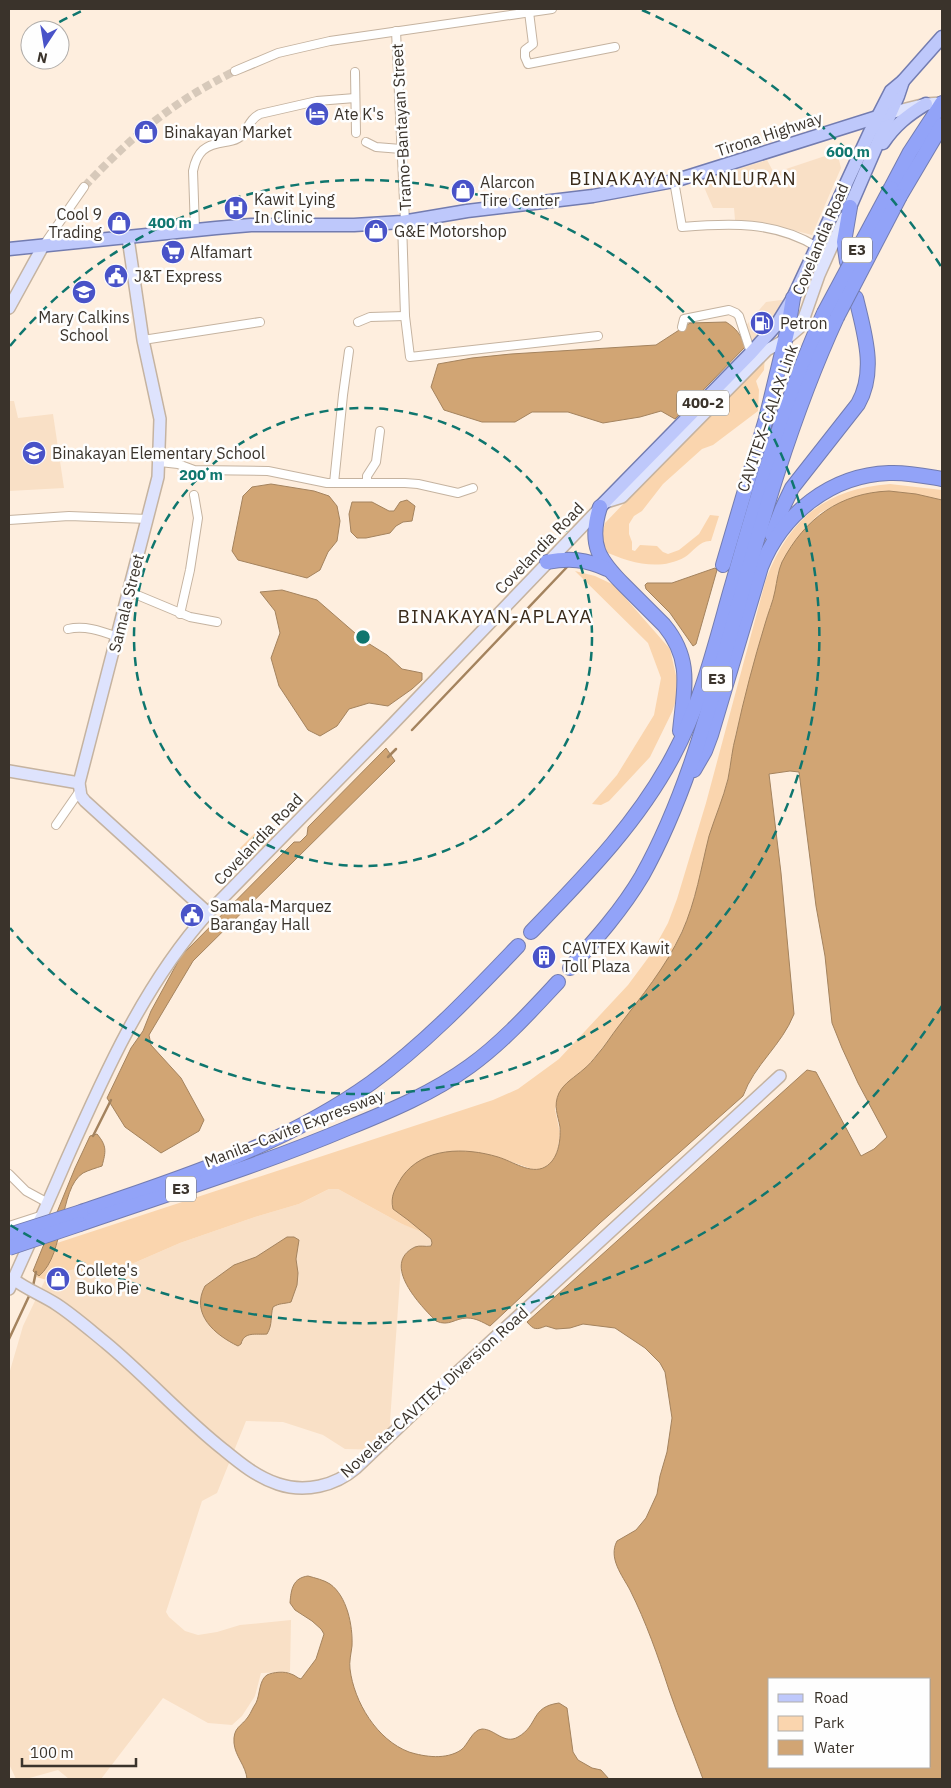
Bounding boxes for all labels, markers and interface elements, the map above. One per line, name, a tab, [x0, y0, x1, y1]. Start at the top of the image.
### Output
north arrow	[20, 20, 70, 70]
street label: Tramo-Bantayan Street	[387, 43, 415, 211]
text: N	[35, 48, 49, 68]
hotel icon: Ate K's	[304, 101, 330, 127]
place label: Ate K's	[334, 104, 384, 124]
street label: Tirona Highway	[713, 107, 825, 161]
shop icon: Binakayan Market	[133, 119, 159, 145]
place label: Binakayan Market	[164, 122, 292, 142]
text: 600 m	[826, 142, 870, 161]
district label: BINAKAYAN-KANLURAN	[569, 166, 797, 190]
place label: Alarcon Tire Center	[480, 172, 560, 210]
shop icon: Alarcon Tire Center	[450, 178, 476, 204]
street label: Covelandia Road	[787, 180, 853, 298]
place label: Kawit Lying In Clinic	[254, 189, 336, 227]
hospital icon: Kawit Lying In Clinic	[223, 195, 249, 221]
place label: Cool 9 Trading	[48, 204, 103, 242]
shop icon: Cool 9 Trading	[106, 210, 132, 236]
text: 400 m	[148, 213, 192, 232]
shop icon: G&E Motorshop	[363, 218, 389, 244]
place label: G&E Motorshop	[394, 221, 507, 241]
road number: E3	[842, 238, 872, 262]
supermarket icon: Alfamart	[160, 239, 186, 265]
place label: Alfamart	[190, 242, 252, 262]
public building icon: J&T Express	[103, 263, 129, 289]
place label: J&T Express	[134, 266, 222, 286]
school or university icon: Mary Calkins School	[71, 279, 97, 305]
place label: Mary Calkins School	[38, 307, 130, 345]
fuel station icon: Petron	[749, 310, 775, 336]
place label: Petron	[780, 313, 828, 333]
street label: CAVITEX–CALAX Link	[732, 341, 802, 494]
road number: 400-2	[677, 390, 729, 416]
school or university icon: Binakayan Elementary School	[21, 440, 47, 466]
place label: Binakayan Elementary School	[52, 443, 265, 463]
text: 200 m	[179, 465, 223, 484]
street label: Covelandia Road	[490, 498, 588, 598]
street label: Samala Street	[104, 552, 148, 654]
district label: BINAKAYAN-APLAYA	[398, 604, 592, 628]
centre of rings	[354, 628, 372, 646]
road number: E3	[702, 666, 732, 692]
street label: Covelandia Road	[209, 789, 307, 889]
place label: Samala-Marquez Barangay Hall	[210, 896, 331, 934]
public building icon: Samala-Marquez Barangay Hall	[179, 902, 205, 928]
place label: CAVITEX Kawit Toll Plaza	[562, 938, 670, 976]
building icon: CAVITEX Kawit Toll Plaza	[531, 944, 557, 970]
street label: Manila–Cavite Expressway	[201, 1084, 387, 1172]
road number: E3	[166, 1176, 196, 1202]
place label: Collete's Buko Pie	[76, 1260, 139, 1298]
shop icon: Collete's Buko Pie	[45, 1266, 71, 1292]
street label: Noveleta-CAVITEX Diversion Road	[336, 1302, 532, 1482]
legend	[768, 1678, 931, 1768]
text: Road	[814, 1688, 849, 1707]
text: Park	[814, 1713, 844, 1732]
scale bar	[22, 1736, 136, 1768]
text: Water	[814, 1738, 855, 1757]
text: 100 m	[30, 1743, 74, 1762]

